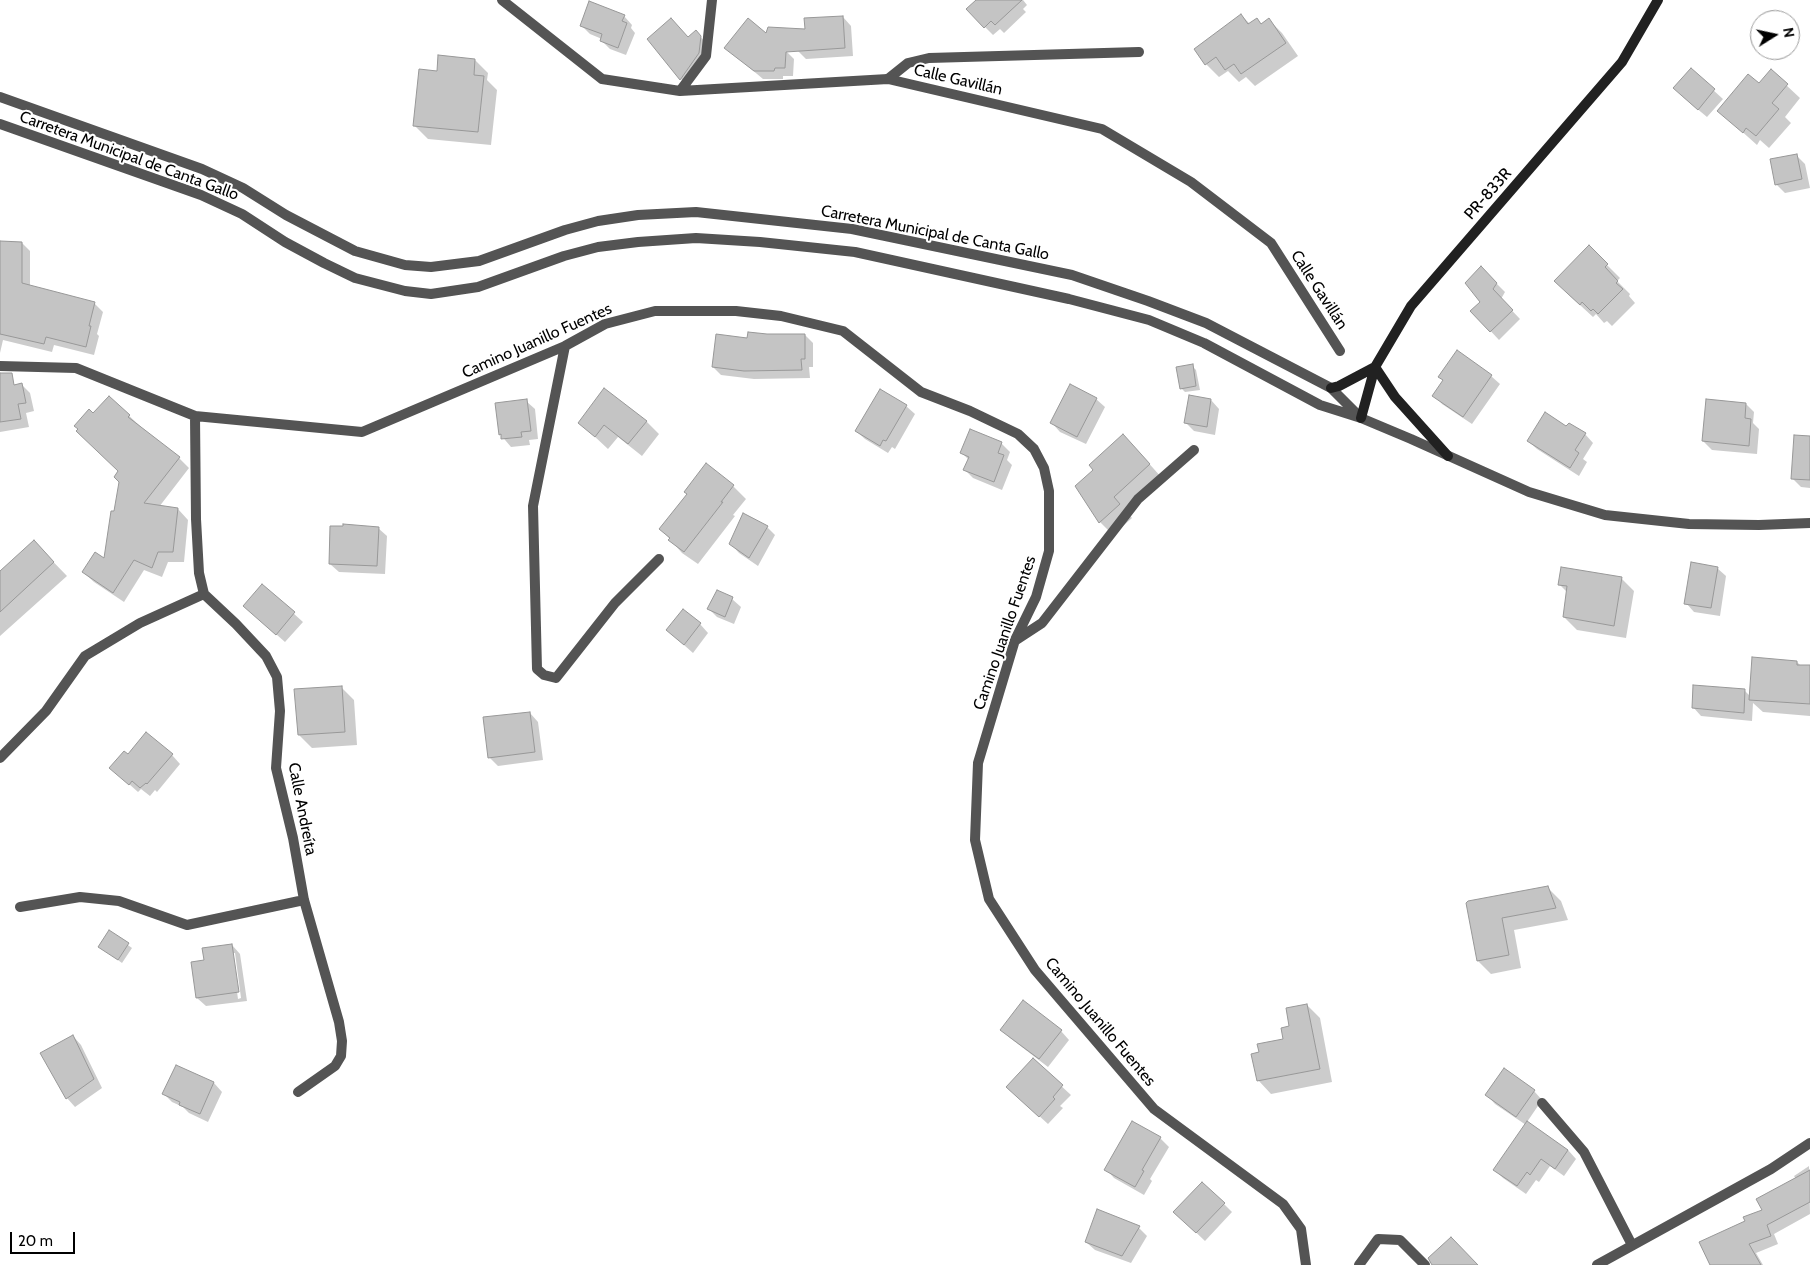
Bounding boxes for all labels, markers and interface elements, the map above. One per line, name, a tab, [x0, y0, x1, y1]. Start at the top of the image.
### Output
north arrow	[1750, 10, 1800, 60]
text: N	[1779, 26, 1799, 39]
street label: Calle Gavillán	[912, 60, 1004, 100]
street label: Carretera Municipal de Canta Gallo	[17, 107, 241, 205]
street label: PR-833R	[1460, 164, 1516, 224]
street label: Carretera Municipal de Canta Gallo	[819, 201, 1051, 265]
street label: Calle Gavillán	[1286, 247, 1352, 333]
street label: Camino Juanillo Fuentes	[459, 299, 615, 383]
street label: Camino Juanillo Fuentes	[970, 553, 1040, 713]
street label: Calle Andreíta	[284, 761, 320, 857]
street label: Camino Juanillo Fuentes	[1041, 954, 1159, 1090]
scale bar	[12, 1222, 78, 1254]
text: 20 m	[18, 1232, 53, 1250]

